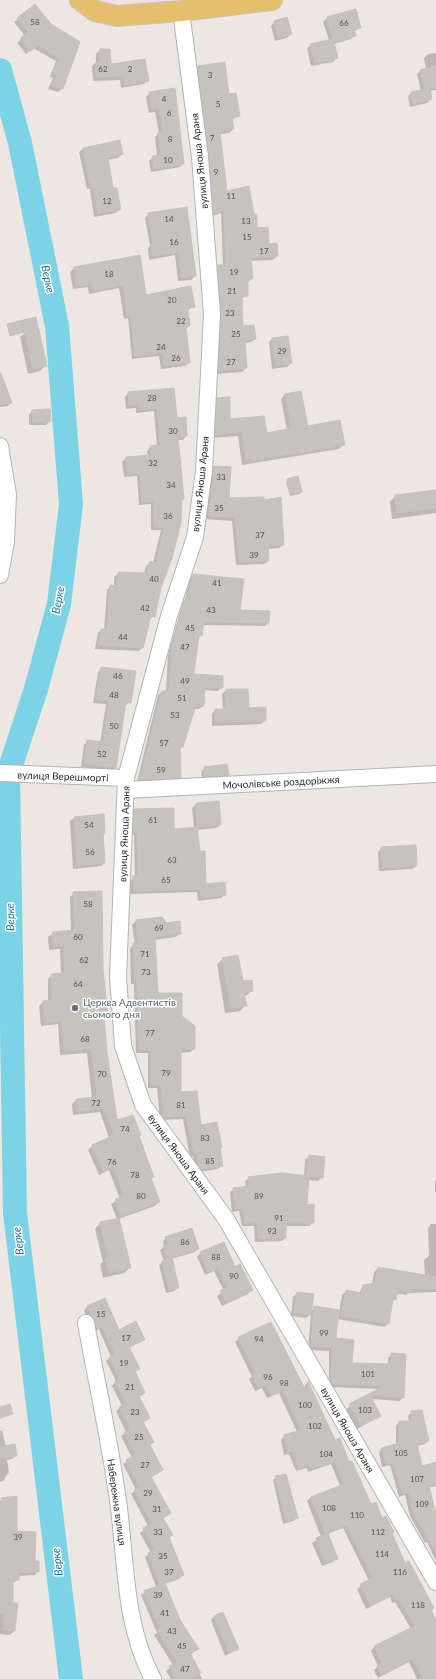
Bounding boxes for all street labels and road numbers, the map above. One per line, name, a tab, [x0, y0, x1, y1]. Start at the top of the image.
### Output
street label: вулиця Яноша Араня	[188, 112, 210, 209]
street label: вулиця Яноша Араня	[189, 435, 211, 532]
street label: вулиця Верешморті	[17, 768, 109, 784]
street label: Мочолівське роздоріжжя	[222, 773, 340, 791]
street label: вулиця Яноша Араня	[116, 786, 132, 882]
street label: вулиця Яноша Араня	[146, 1112, 212, 1196]
street label: вулиця Яноша Араня	[319, 1385, 377, 1475]
street label: Набережна вулиця	[105, 1458, 129, 1546]

